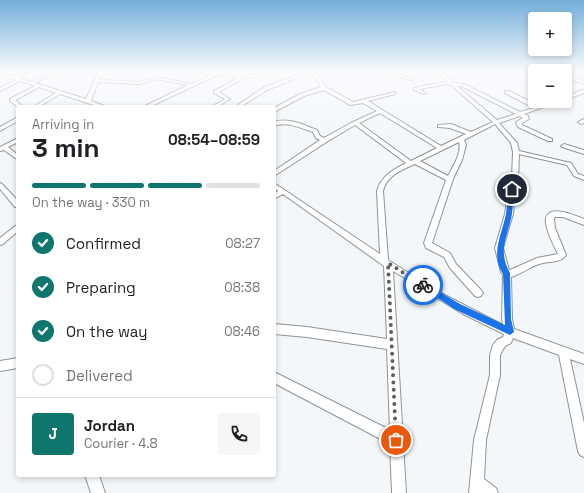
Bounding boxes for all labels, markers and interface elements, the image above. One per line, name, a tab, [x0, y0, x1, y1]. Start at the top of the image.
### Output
map controls	[528, 12, 572, 108]
button: +	[528, 12, 572, 56]
button: −	[528, 64, 572, 108]
text: Arriving in	[32, 116, 94, 133]
text: 08:54–08:59	[168, 130, 260, 149]
text: 3 min	[32, 131, 100, 165]
pin	[495, 172, 529, 206]
icon: home	[501, 178, 523, 200]
text: On the way · 330 m	[32, 194, 150, 211]
icon: check	[32, 232, 54, 254]
text: Confirmed	[66, 234, 141, 253]
text: 08:27	[225, 235, 260, 252]
courier	[403, 265, 443, 305]
icon: bike	[412, 274, 434, 296]
icon: check	[32, 276, 54, 298]
text: Preparing	[66, 278, 136, 297]
text: 08:38	[224, 279, 260, 296]
icon: check	[32, 320, 54, 342]
text: On the way	[66, 322, 147, 341]
text: 08:46	[224, 323, 260, 340]
text: Delivered	[66, 366, 133, 385]
button: phone	[218, 413, 260, 455]
text: Jordan	[84, 416, 135, 435]
pin	[379, 423, 413, 457]
text: J	[48, 424, 58, 443]
icon: bag	[385, 429, 407, 451]
text: Courier · 4.8	[84, 435, 158, 452]

